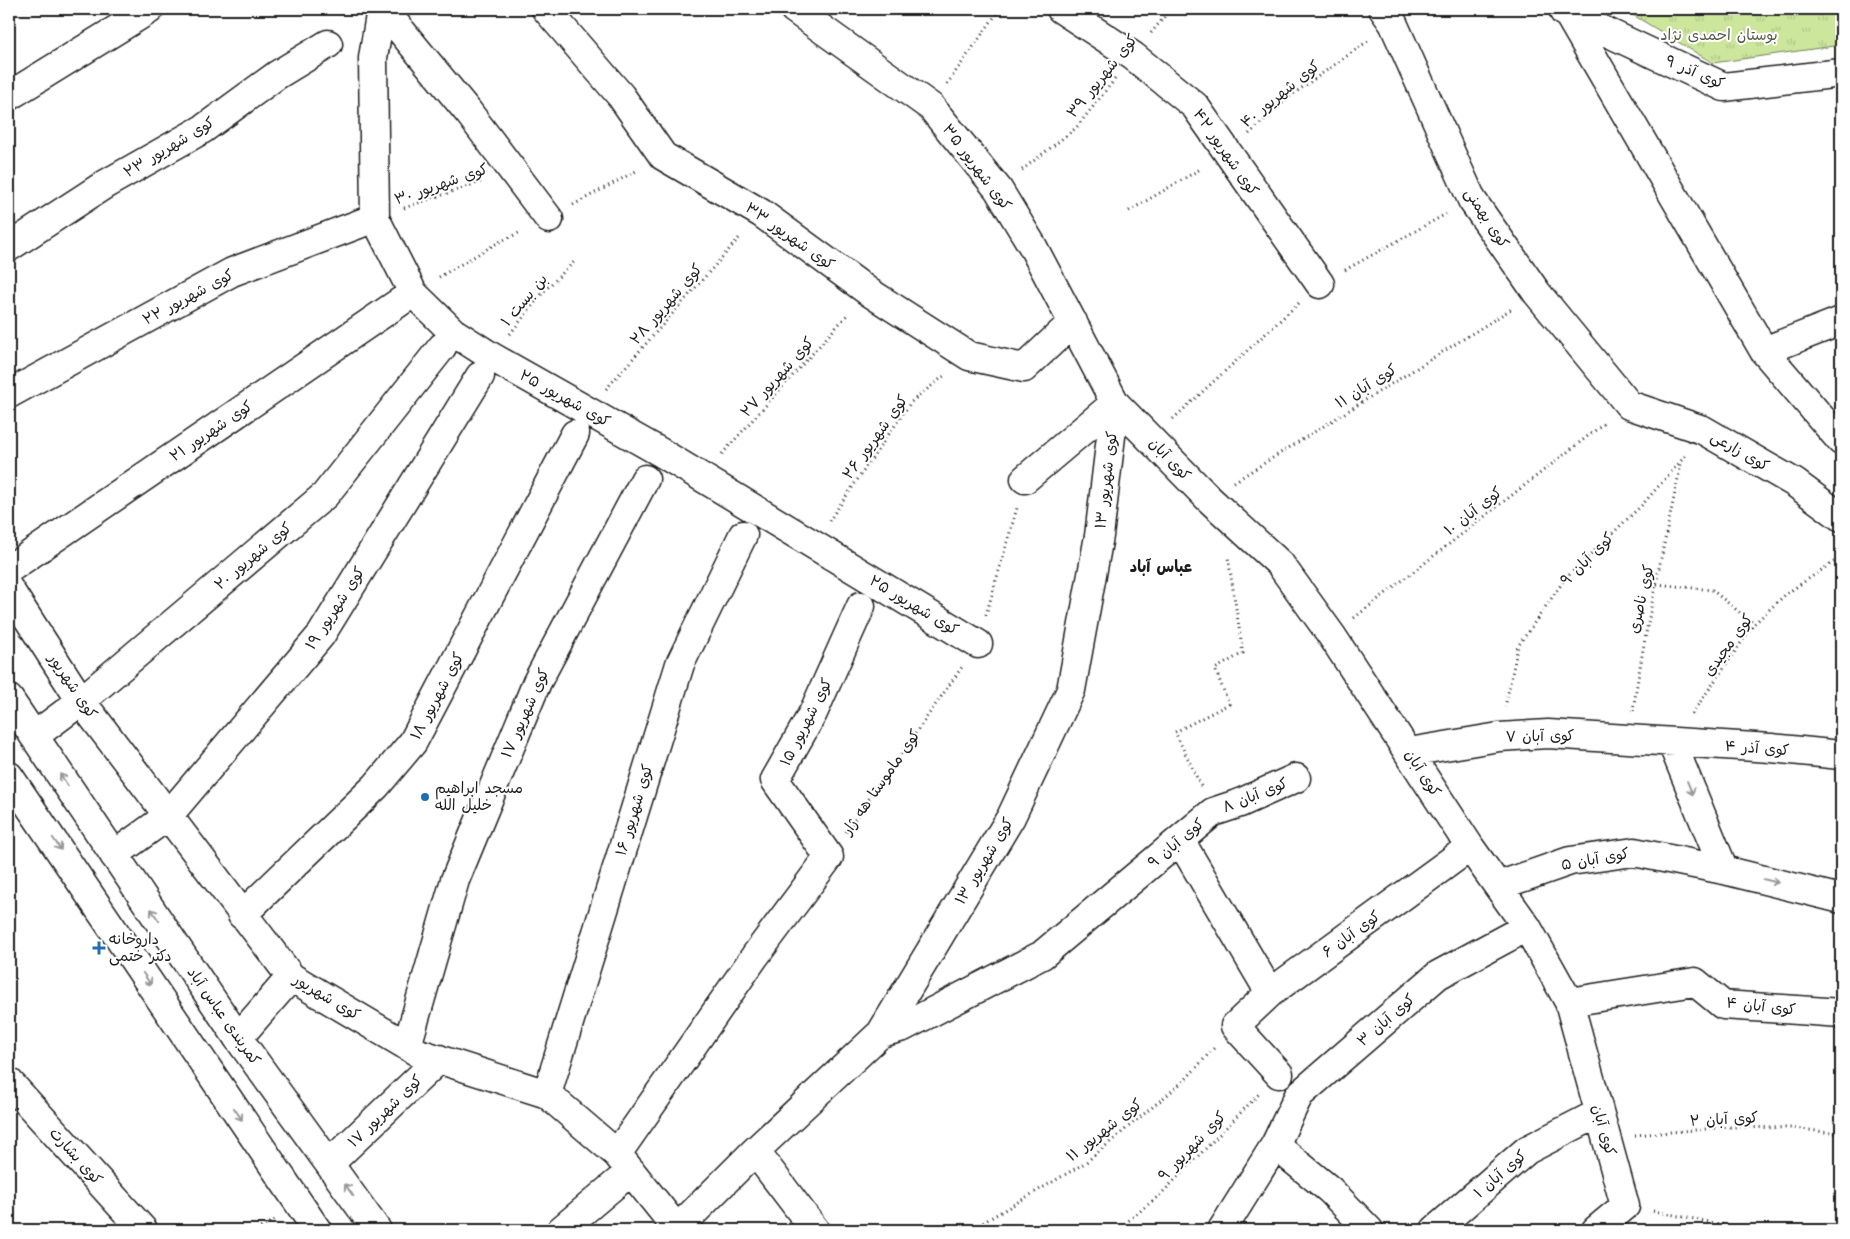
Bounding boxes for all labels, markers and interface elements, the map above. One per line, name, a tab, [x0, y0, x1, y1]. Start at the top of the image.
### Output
park label: بوستان احمدی نژاد	[1660, 24, 1778, 48]
street label: کوی شهریور ۳۹	[1061, 29, 1144, 124]
street label: کوی آذر ۹	[1661, 50, 1728, 96]
street label: کوی شهریور ۴۰	[1236, 55, 1326, 134]
street label: کوی شهریور ۴۲	[1186, 104, 1264, 201]
street label: کوی شهریور ۲۳	[119, 111, 220, 185]
street label: کوی شهریور ۳۵	[936, 119, 1017, 216]
street label: کوی شهریور ۳۰	[391, 158, 491, 212]
street label: کوی بهمنی	[1458, 184, 1515, 254]
street label: کوی شهریور ۳۳	[740, 197, 839, 277]
street label: کوی شهریور ۲۸	[625, 259, 709, 351]
street label: کوی شهریور ۲۲	[138, 264, 239, 332]
street label: بن بست ۱	[495, 269, 554, 332]
street label: کوی شهریور ۲۷	[735, 332, 820, 423]
street label: کوی آبان ۱۱	[1331, 358, 1402, 415]
street label: کوی شهریور ۲۵	[515, 364, 614, 434]
street label: کوی شهریور ۲۶	[837, 390, 915, 485]
street label: کوی شهریور ۲۱	[165, 395, 258, 469]
street label: کوی زارعی	[1706, 425, 1773, 478]
street label: کوی شهریور ۱۳	[1089, 430, 1125, 530]
street label: کوی آبان	[1142, 433, 1196, 487]
street label: کوی آبان ۱۰	[1439, 481, 1508, 542]
street label: کوی شهریور ۲۰	[209, 517, 298, 597]
street label: کوی آبان ۹	[1555, 527, 1620, 592]
district label: عباس آباد	[1130, 555, 1193, 580]
street label: کوی شهریور ۱۹	[300, 562, 372, 655]
street label: کوی ناصری	[1622, 562, 1662, 636]
street label: کوی شهریور ۲۵	[864, 570, 963, 642]
street label: کوی مجیدی	[1698, 609, 1760, 682]
street label: کوی شهریور	[41, 648, 103, 724]
street label: کوی شهریور ۱۸	[405, 648, 471, 745]
street label: کوی شهریور ۱۷	[495, 664, 556, 762]
street label: کوی شهریور ۱۵	[774, 674, 839, 771]
street label: کوی آبان ۷	[1505, 724, 1575, 750]
street label: کوی ماموستا هه ژار	[836, 725, 927, 841]
street label: کوی آذر ۴	[1724, 735, 1790, 763]
street label: کوی آبان	[1398, 745, 1446, 802]
street label: کوی شهریور ۱۶	[610, 761, 660, 859]
street label: کوی آبان ۸	[1219, 772, 1292, 820]
one-way arrow	[59, 773, 69, 787]
place label: مسجد ابراهیم خلیل الله	[435, 777, 523, 818]
one-way arrow	[1686, 780, 1696, 795]
marker: مسجد ابراهیم خلیل الله	[419, 791, 431, 803]
street label: کوی شهریور ۱۳	[949, 813, 1020, 910]
street label: کوی آبان ۹	[1143, 813, 1210, 875]
one-way arrow	[52, 837, 62, 851]
street label: کوی آبان ۵	[1559, 842, 1631, 878]
one-way arrow	[1763, 877, 1779, 887]
street label: کوی آبان ۶	[1317, 905, 1386, 964]
one-way arrow	[150, 908, 160, 922]
place label: داروخانه دکتر ختمی	[109, 928, 172, 969]
marker: داروخانه دکتر ختمی	[93, 942, 105, 954]
street label: کمربندی عباس آباد	[180, 962, 266, 1071]
street label: کوی شهریور	[288, 968, 365, 1027]
one-way arrow	[142, 972, 152, 986]
street label: کوی آبان ۳	[1352, 989, 1421, 1053]
street label: کوی آبان ۴	[1725, 991, 1797, 1023]
street label: کوی شهریور ۱۷	[343, 1070, 429, 1154]
street label: کوی شهریور ۱۱	[1061, 1093, 1148, 1168]
street label: کوی آبان	[1584, 1102, 1622, 1159]
street label: کوی شهریور ۹	[1153, 1106, 1233, 1187]
street label: کوی آبان ۲	[1689, 1106, 1759, 1134]
one-way arrow	[233, 1107, 243, 1121]
street label: کوی بشارت	[43, 1123, 108, 1191]
street label: کوی آبان ۱	[1469, 1145, 1533, 1205]
one-way arrow	[344, 1184, 354, 1198]

